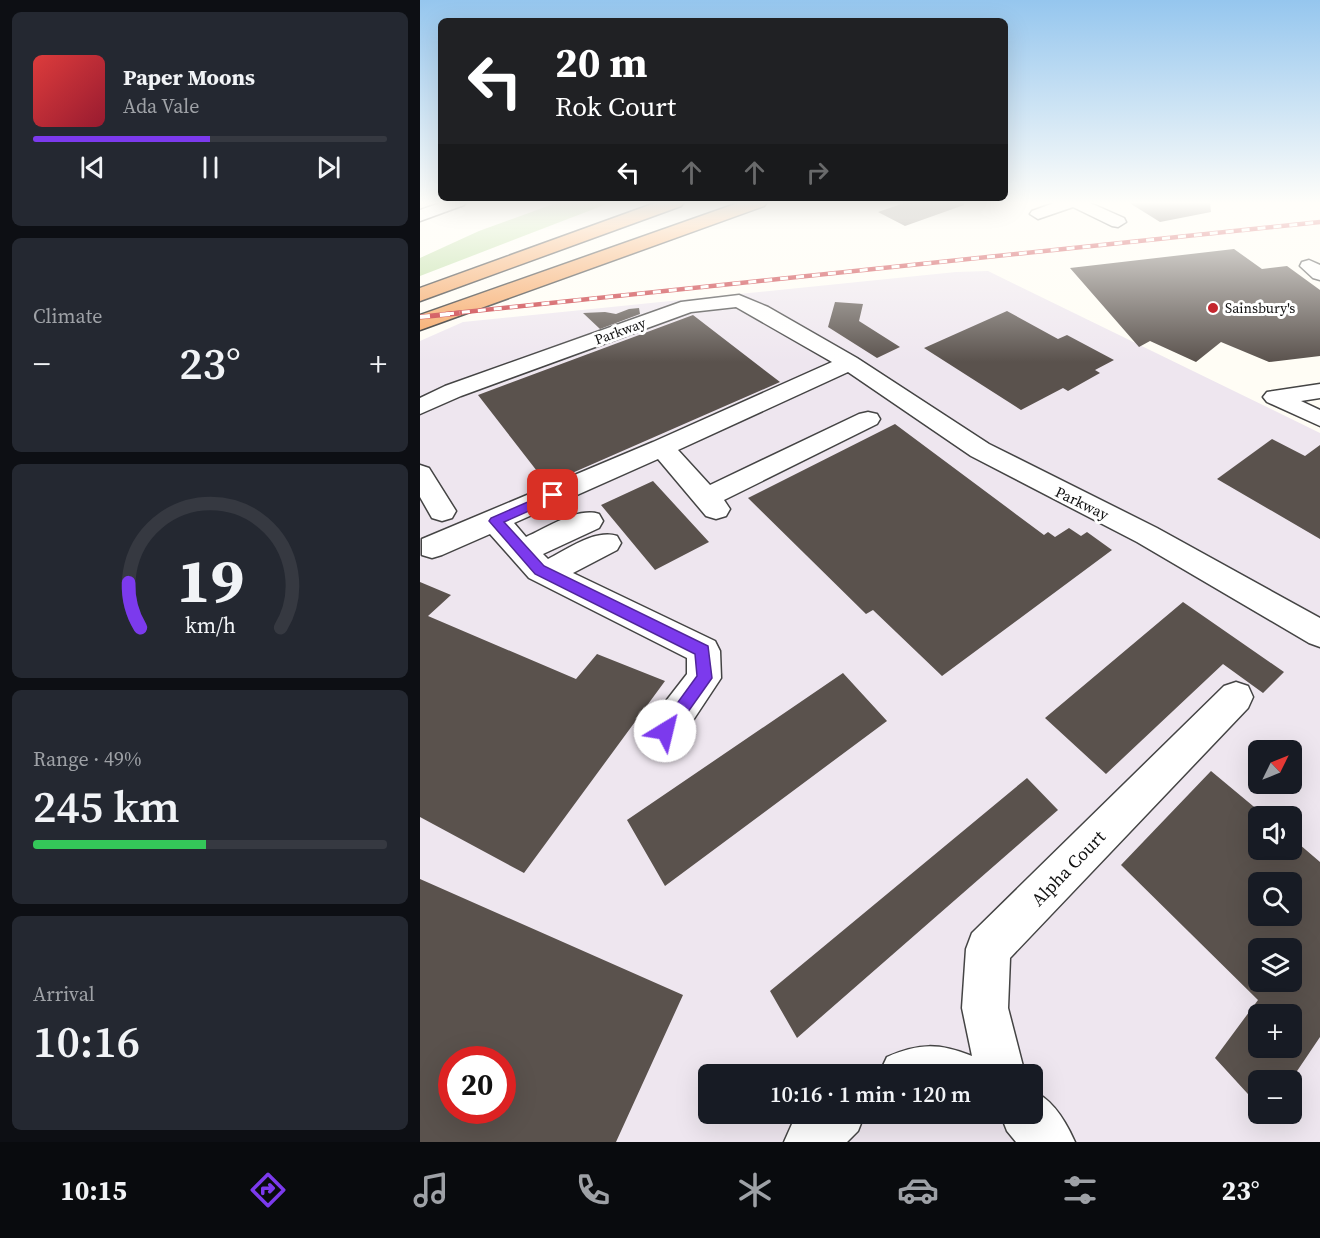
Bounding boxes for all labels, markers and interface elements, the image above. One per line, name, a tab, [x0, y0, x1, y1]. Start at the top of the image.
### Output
text: 20 m	[555, 33, 648, 91]
icon: left	[456, 42, 534, 120]
text: Paper Moons	[123, 62, 255, 92]
text: Rok Court	[555, 88, 676, 125]
text: Ada Vale	[123, 92, 199, 120]
icon: previous	[76, 151, 109, 184]
icon: pause	[194, 151, 227, 184]
icon: next	[312, 151, 345, 184]
icon: left	[612, 156, 645, 189]
icon: ahead	[675, 156, 708, 189]
icon: ahead	[738, 156, 771, 189]
icon: right	[801, 156, 834, 189]
place label: Sainsbury's	[1225, 298, 1295, 318]
marker: Sainsbury's	[1206, 301, 1220, 315]
text: Climate	[33, 302, 102, 330]
street label: Parkway	[592, 312, 649, 350]
text: 23°	[179, 332, 241, 394]
text: −	[33, 341, 51, 386]
text: +	[370, 341, 387, 386]
pin	[527, 469, 578, 520]
icon: arrive	[536, 478, 569, 511]
street label: Parkway	[1052, 481, 1113, 525]
text: 19	[176, 537, 244, 623]
text: km/h	[184, 611, 236, 640]
position arrow	[633, 699, 697, 763]
north arrow	[1248, 740, 1302, 794]
map controls	[1248, 740, 1302, 1124]
text: Range · 49%	[33, 745, 142, 773]
text: 245 km	[33, 775, 180, 837]
button: sound	[1248, 806, 1302, 860]
street label: Alpha Court	[1025, 824, 1111, 912]
button: search	[1248, 872, 1302, 926]
button: layers	[1248, 938, 1302, 992]
text: Arrival	[33, 980, 95, 1008]
button: +	[1248, 1004, 1302, 1058]
text: 10:16	[33, 1010, 140, 1072]
speed limit sign: 20	[438, 1046, 516, 1124]
button: −	[1248, 1070, 1302, 1124]
text: 10:16 · 1 min · 120 m	[770, 1079, 971, 1109]
icon: directions	[247, 1169, 289, 1211]
icon: music	[410, 1169, 452, 1211]
icon: phone	[572, 1169, 614, 1211]
icon: climate	[734, 1169, 776, 1211]
icon: car	[897, 1169, 939, 1211]
icon: filters	[1059, 1169, 1101, 1211]
text: 10:15	[60, 1172, 127, 1209]
text: 23°	[1222, 1172, 1260, 1209]

